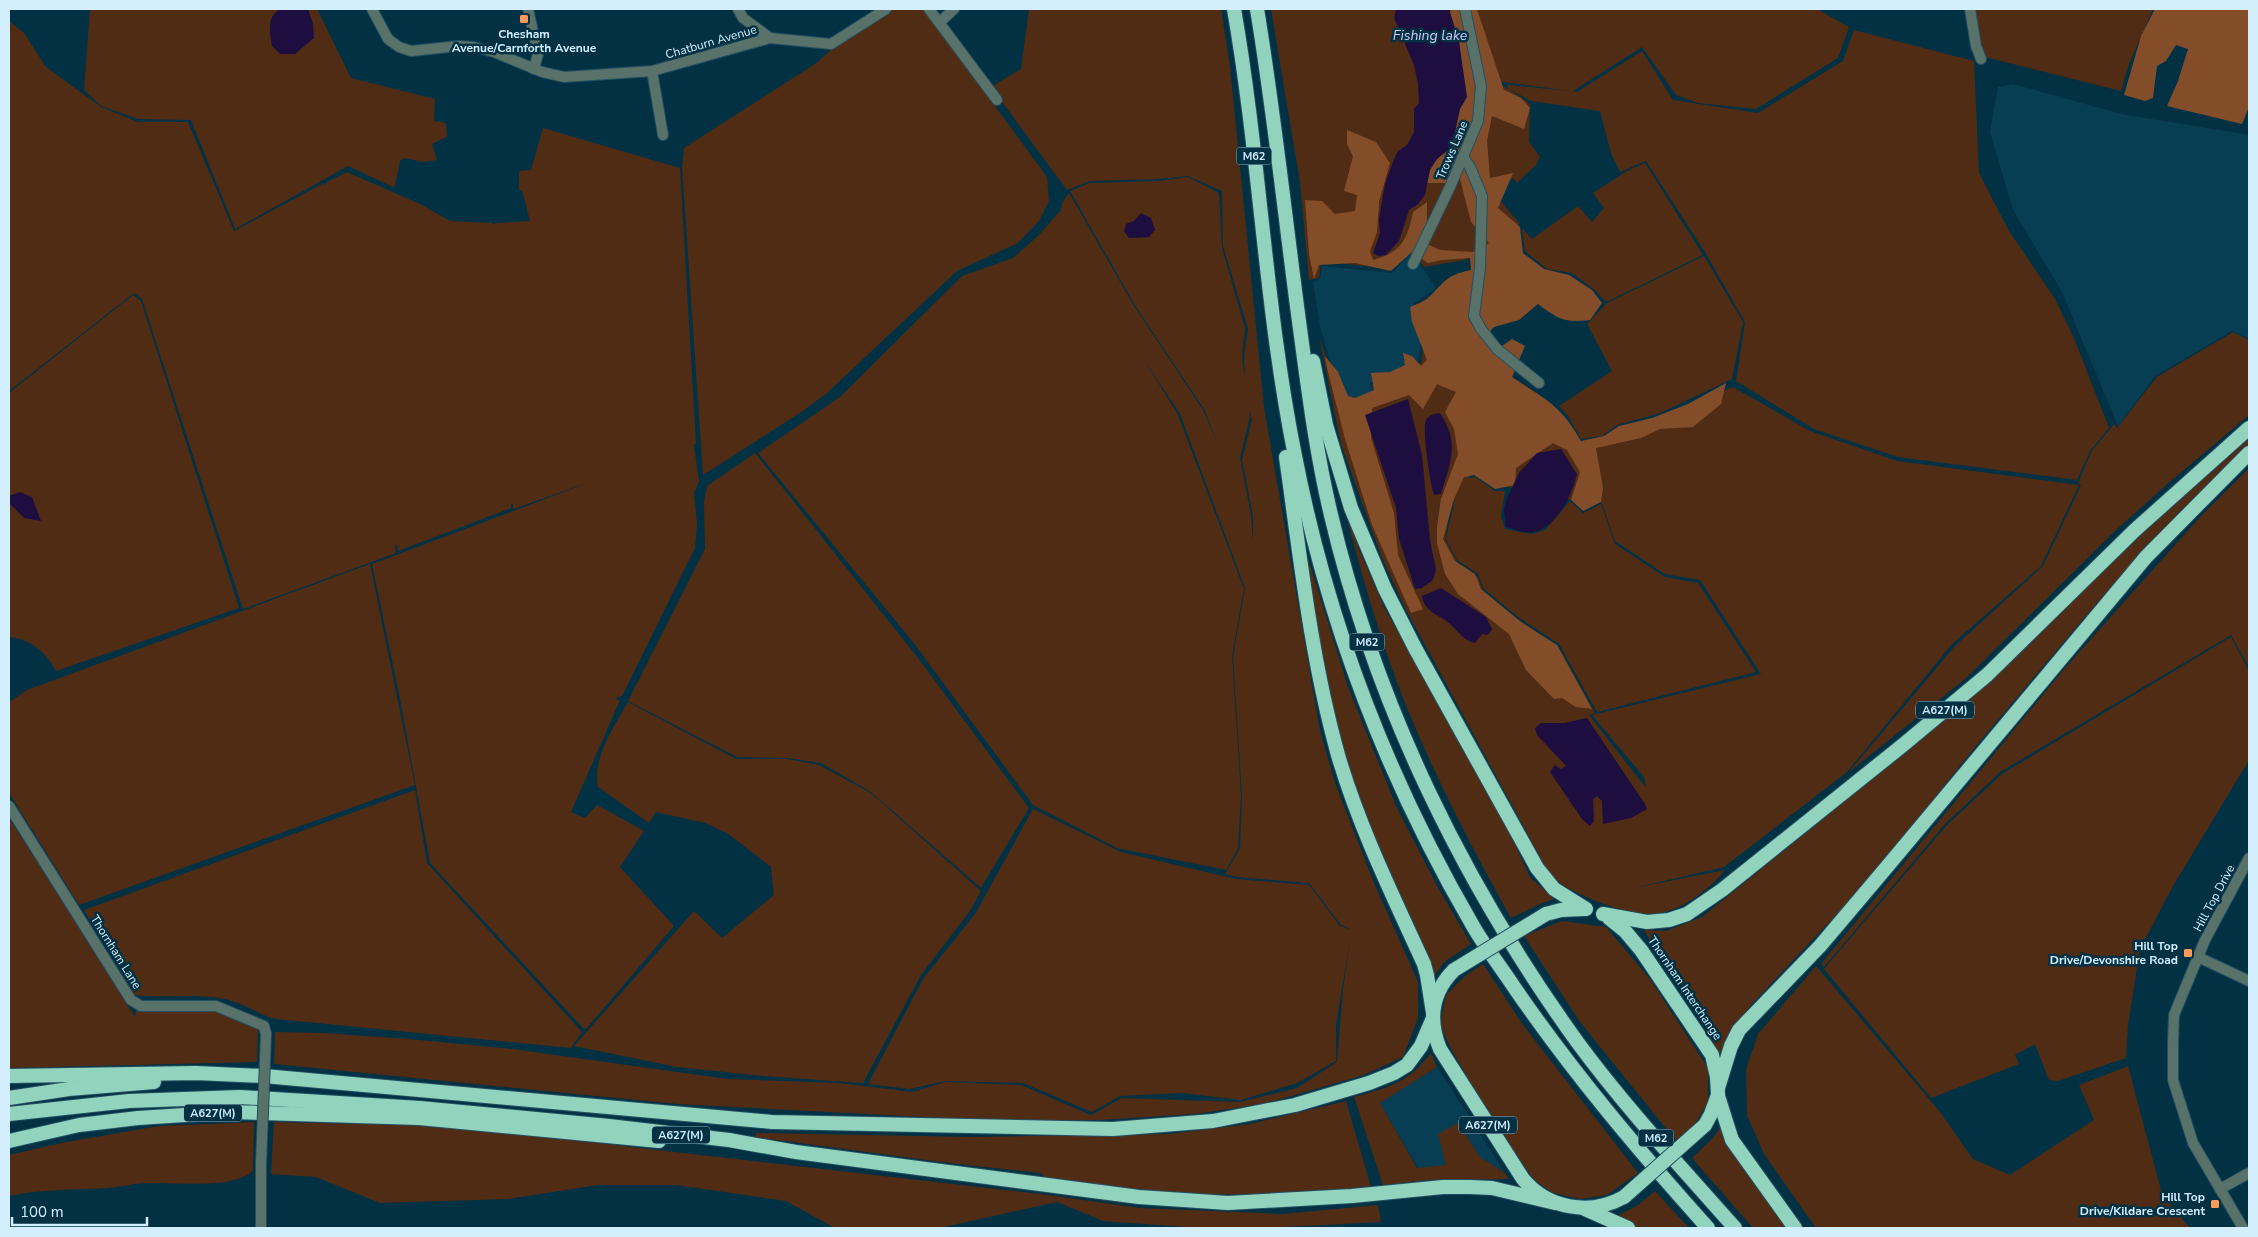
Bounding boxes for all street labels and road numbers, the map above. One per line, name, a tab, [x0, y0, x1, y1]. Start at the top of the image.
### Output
street label: Chatburn Avenue	[664, 21, 758, 63]
street label: Trows Lane	[1433, 118, 1471, 182]
road number: M62	[1236, 148, 1272, 164]
road number: M62	[1350, 634, 1384, 650]
road number: A627(M)	[1916, 702, 1974, 718]
street label: Hill Top Drive	[2190, 862, 2238, 934]
street label: Thornham Lane	[87, 912, 145, 992]
street label: Thornham Interchange	[1644, 933, 1726, 1043]
road number: A627(M)	[184, 1104, 242, 1122]
road number: A627(M)	[1459, 1116, 1517, 1134]
road number: A627(M)	[652, 1126, 710, 1144]
road number: M62	[1638, 1130, 1674, 1146]

